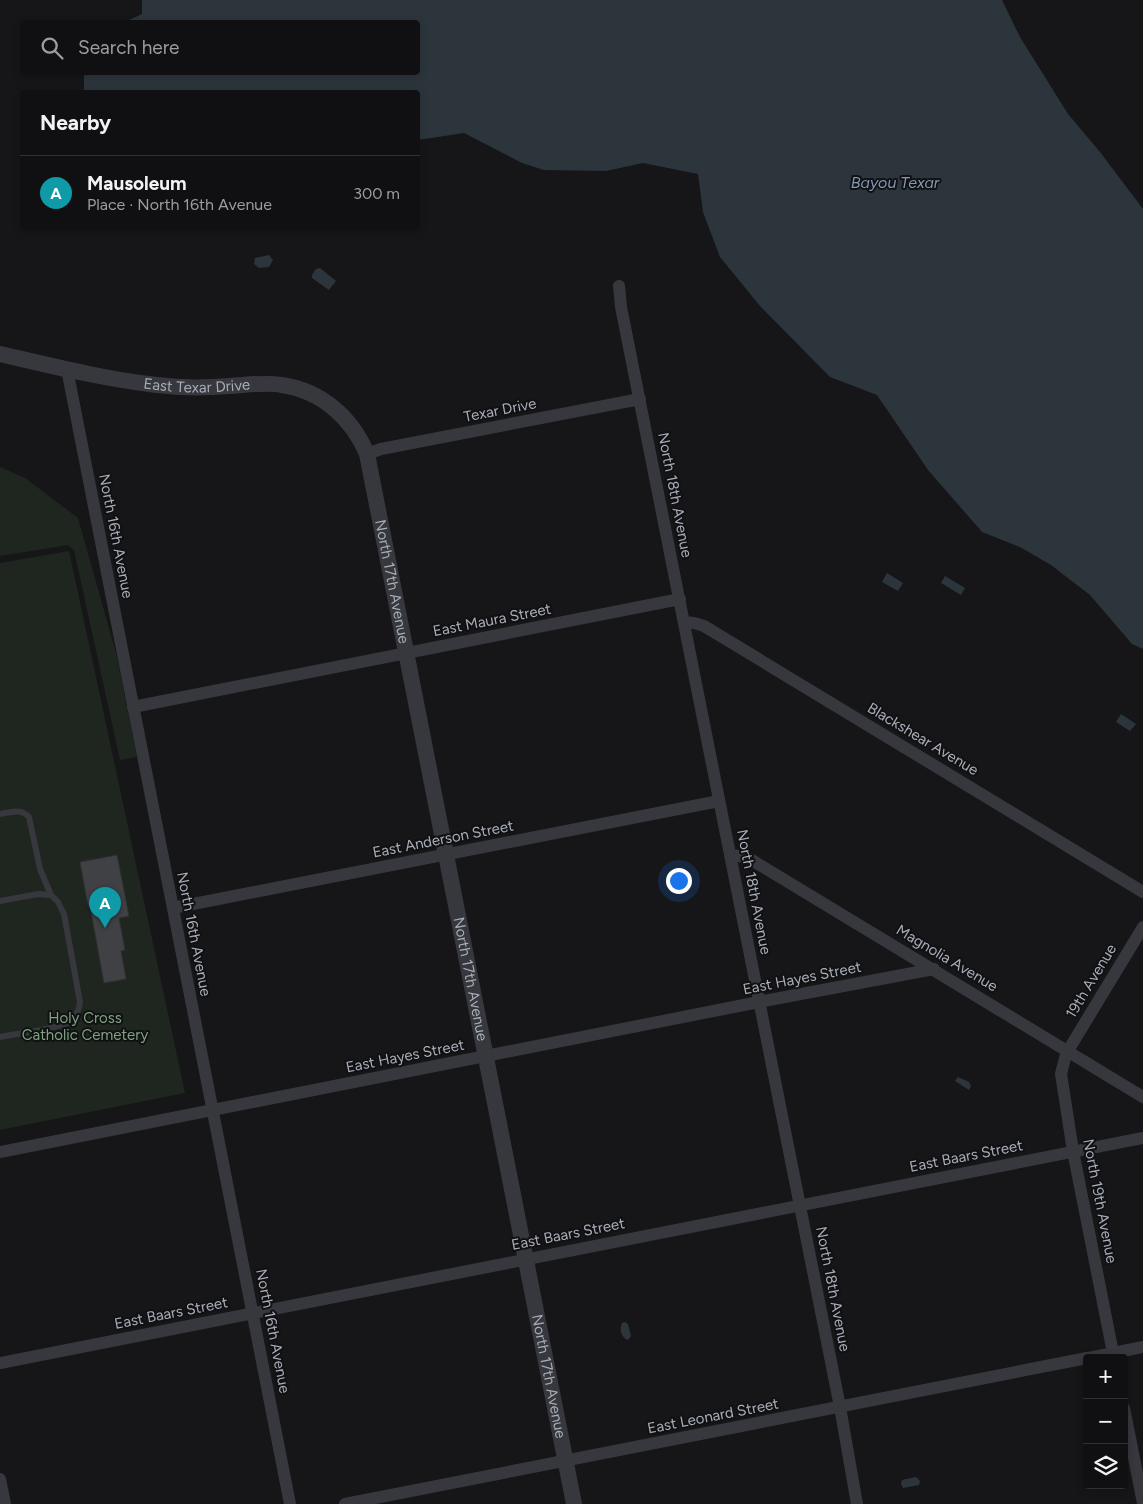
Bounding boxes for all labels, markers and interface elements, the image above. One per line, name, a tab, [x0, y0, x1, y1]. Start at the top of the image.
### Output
search box	[20, 20, 420, 75]
icon: search	[38, 34, 66, 62]
text: Search here	[78, 36, 180, 59]
text: Nearby	[40, 110, 111, 135]
text: Mausoleum	[87, 172, 187, 195]
water label: Bayou Texar	[851, 173, 940, 192]
text: A	[50, 184, 62, 203]
text: 300 m	[353, 184, 400, 203]
text: Place · North 16th Avenue	[87, 195, 272, 214]
street label: East Texar Drive	[143, 374, 251, 396]
street label: Texar Drive	[462, 394, 538, 426]
street label: North 18th Avenue	[654, 431, 696, 559]
street label: North 16th Avenue	[95, 472, 137, 600]
street label: North 17th Avenue	[371, 518, 413, 645]
street label: East Maura Street	[431, 600, 553, 640]
street label: Blackshear Avenue	[864, 699, 982, 779]
street label: East Anderson Street	[371, 816, 515, 862]
street label: North 18th Avenue	[733, 828, 775, 956]
your location	[666, 868, 692, 894]
street label: North 16th Avenue	[173, 870, 215, 998]
pin: A	[89, 887, 121, 928]
street label: North 17th Avenue	[449, 915, 492, 1043]
street label: Magnolia Avenue	[893, 921, 1001, 995]
street label: 19th Avenue	[1062, 941, 1120, 1021]
street label: East Hayes Street	[741, 958, 863, 998]
park label: Holy Cross Catholic Cemetery	[22, 1009, 148, 1044]
street label: East Hayes Street	[344, 1036, 466, 1076]
street label: East Baars Street	[908, 1136, 1025, 1176]
street label: North 19th Avenue	[1079, 1137, 1121, 1265]
street label: East Baars Street	[510, 1214, 627, 1254]
street label: North 18th Avenue	[812, 1225, 854, 1353]
street label: North 16th Avenue	[252, 1267, 294, 1395]
street label: East Baars Street	[113, 1293, 230, 1333]
street label: North 17th Avenue	[528, 1313, 570, 1440]
map controls	[1083, 1354, 1128, 1489]
button: +	[1083, 1354, 1128, 1399]
street label: East Leonard Street	[646, 1394, 780, 1438]
button: −	[1083, 1399, 1128, 1444]
button: layers	[1083, 1444, 1128, 1489]

